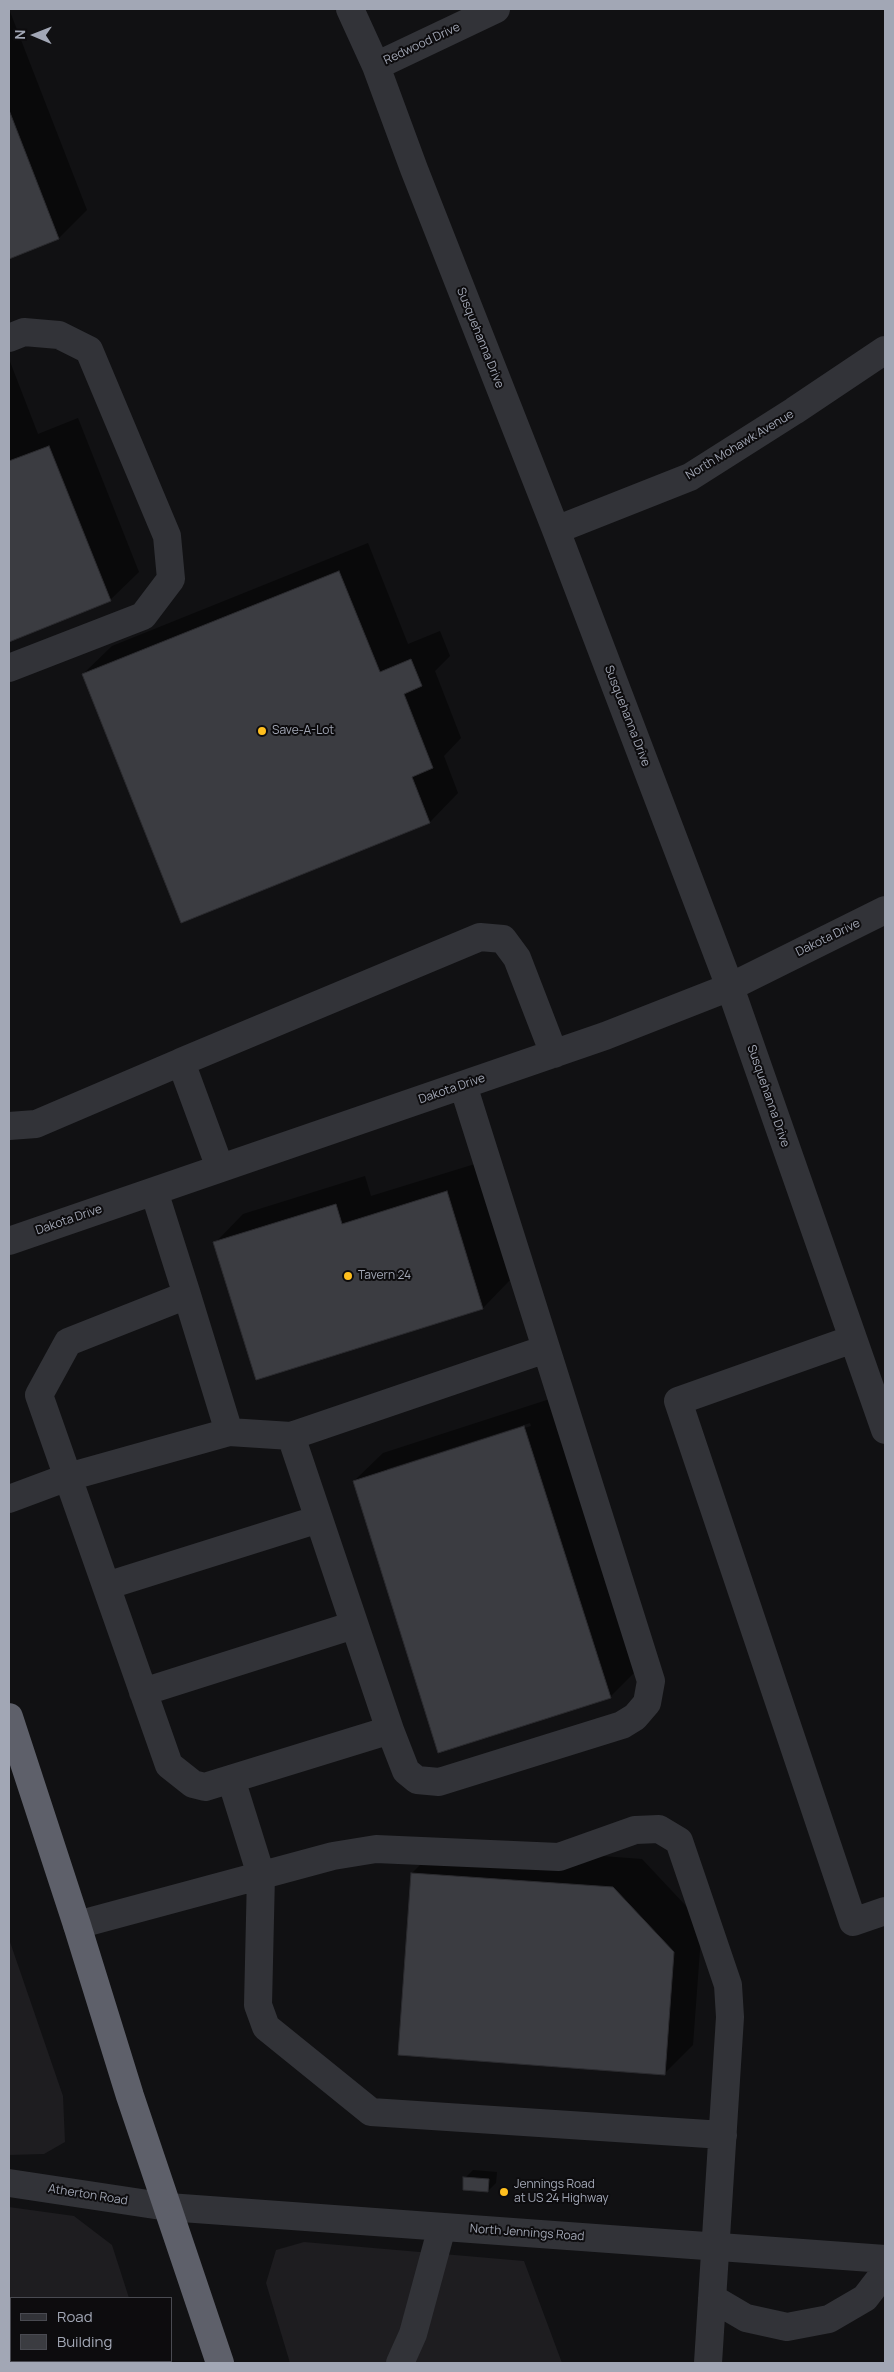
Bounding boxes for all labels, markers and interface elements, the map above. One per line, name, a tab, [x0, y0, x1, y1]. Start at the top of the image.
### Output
north arrow	[10, 10, 60, 60]
street label: Redwood Drive	[382, 20, 462, 68]
text: N	[10, 30, 29, 40]
street label: Susquehanna Drive	[453, 286, 507, 390]
street label: North Mohawk Avenue	[683, 407, 797, 483]
street label: Susquehanna Drive	[601, 663, 653, 769]
place label: Save-A-Lot	[272, 724, 334, 738]
marker: Save-A-Lot	[256, 725, 268, 737]
street label: Dakota Drive	[794, 916, 862, 960]
street label: Susquehanna Drive	[744, 1043, 792, 1149]
street label: Dakota Drive	[417, 1071, 487, 1107]
street label: Dakota Drive	[34, 1202, 104, 1238]
place label: Tavern 24	[358, 1269, 411, 1283]
marker: Tavern 24	[342, 1270, 354, 1282]
place label: Jennings Road at US 24 Highway	[514, 2178, 609, 2206]
street label: Atherton Road	[47, 2182, 129, 2208]
marker: Jennings Road at US 24 Highway	[498, 2186, 510, 2198]
street label: North Jennings Road	[469, 2222, 585, 2244]
legend	[10, 2297, 172, 2362]
text: Road	[57, 2306, 93, 2327]
text: Building	[57, 2331, 112, 2352]

